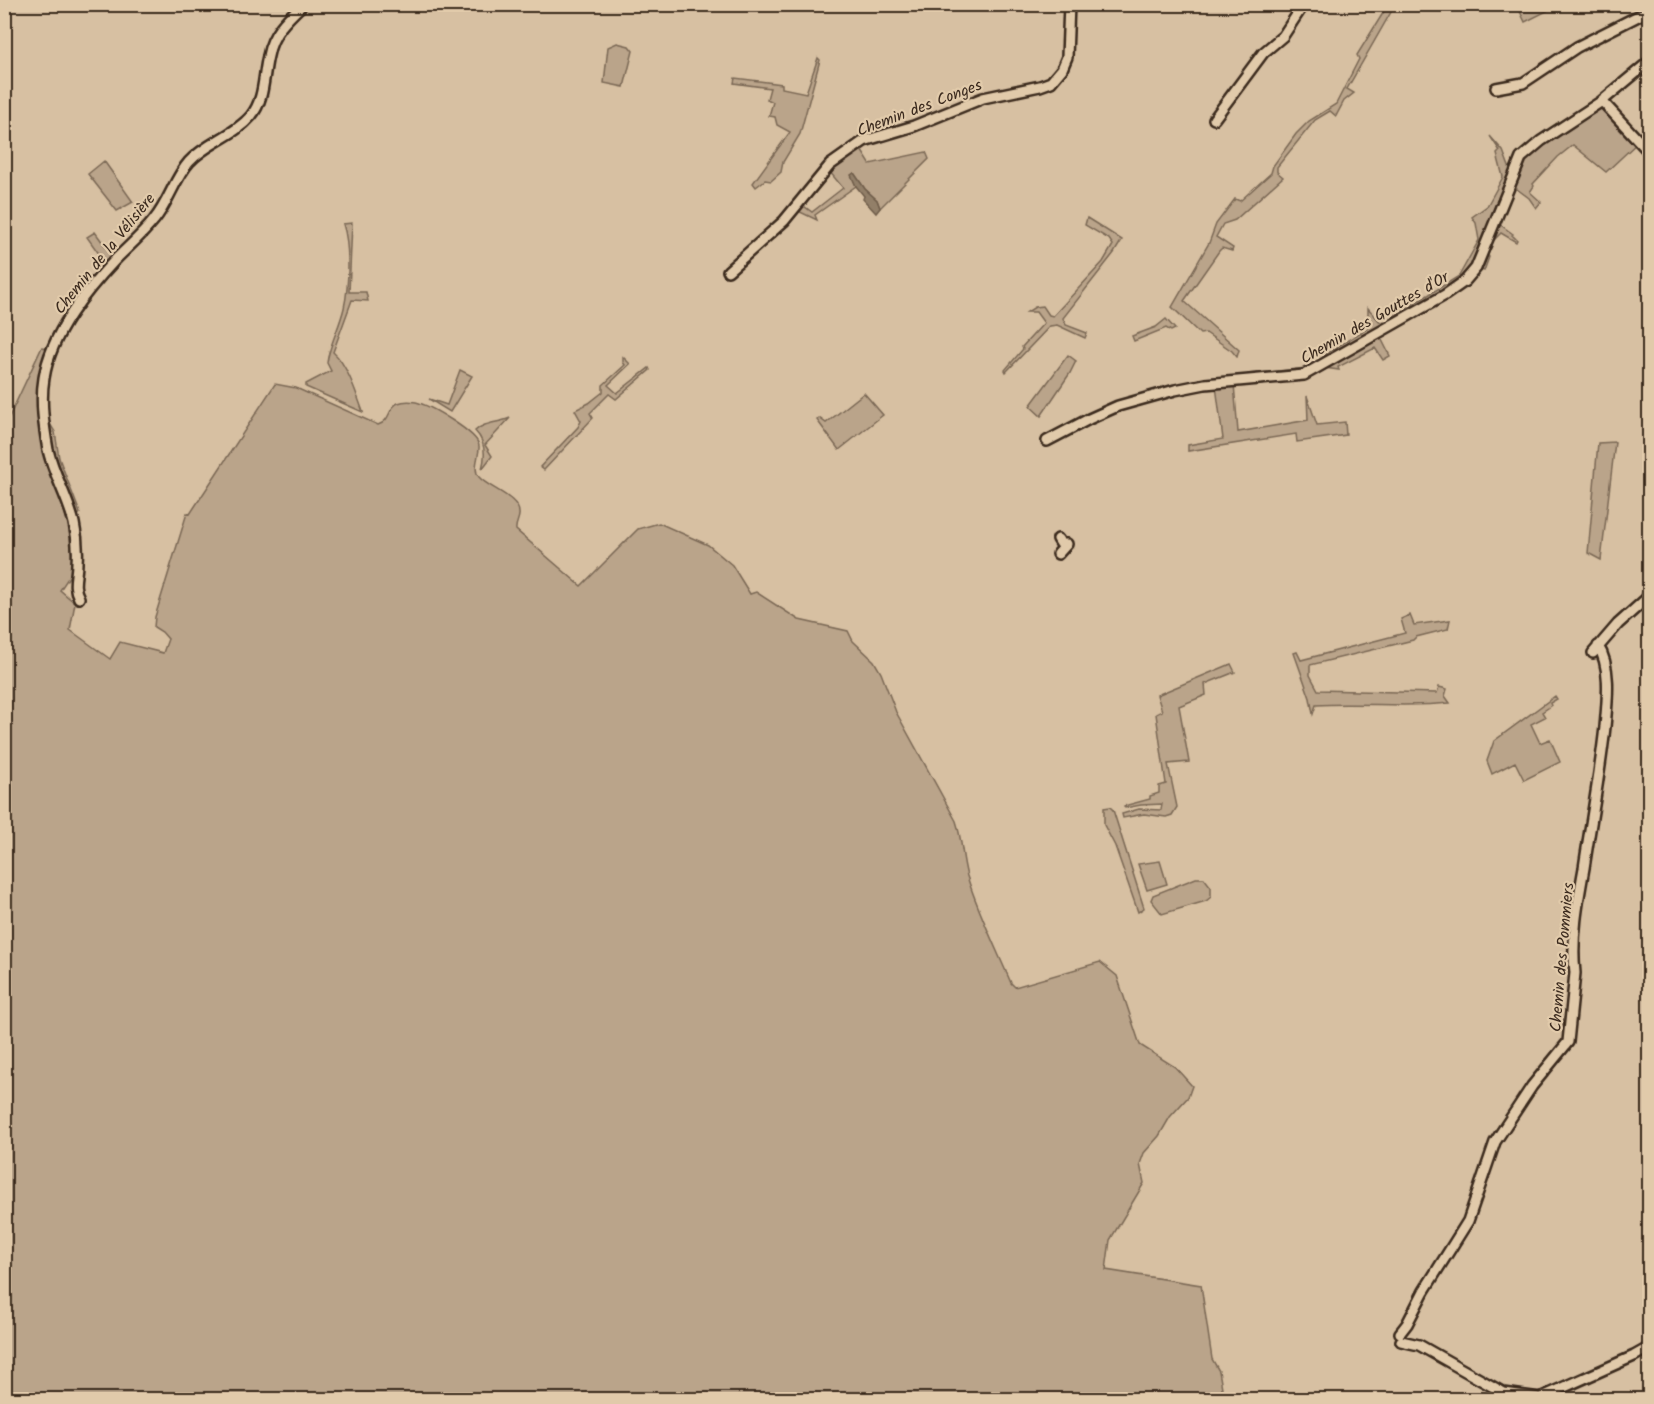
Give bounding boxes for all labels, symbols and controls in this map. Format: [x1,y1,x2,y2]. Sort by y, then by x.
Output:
street label: Chemin des Conges [853,73,986,144]
street label: Chemin de la Vélisière [48,188,162,320]
street label: Chemin des Gouttes d'Or [1296,265,1455,371]
street label: Chemin des Pommiers [1544,881,1581,1033]

